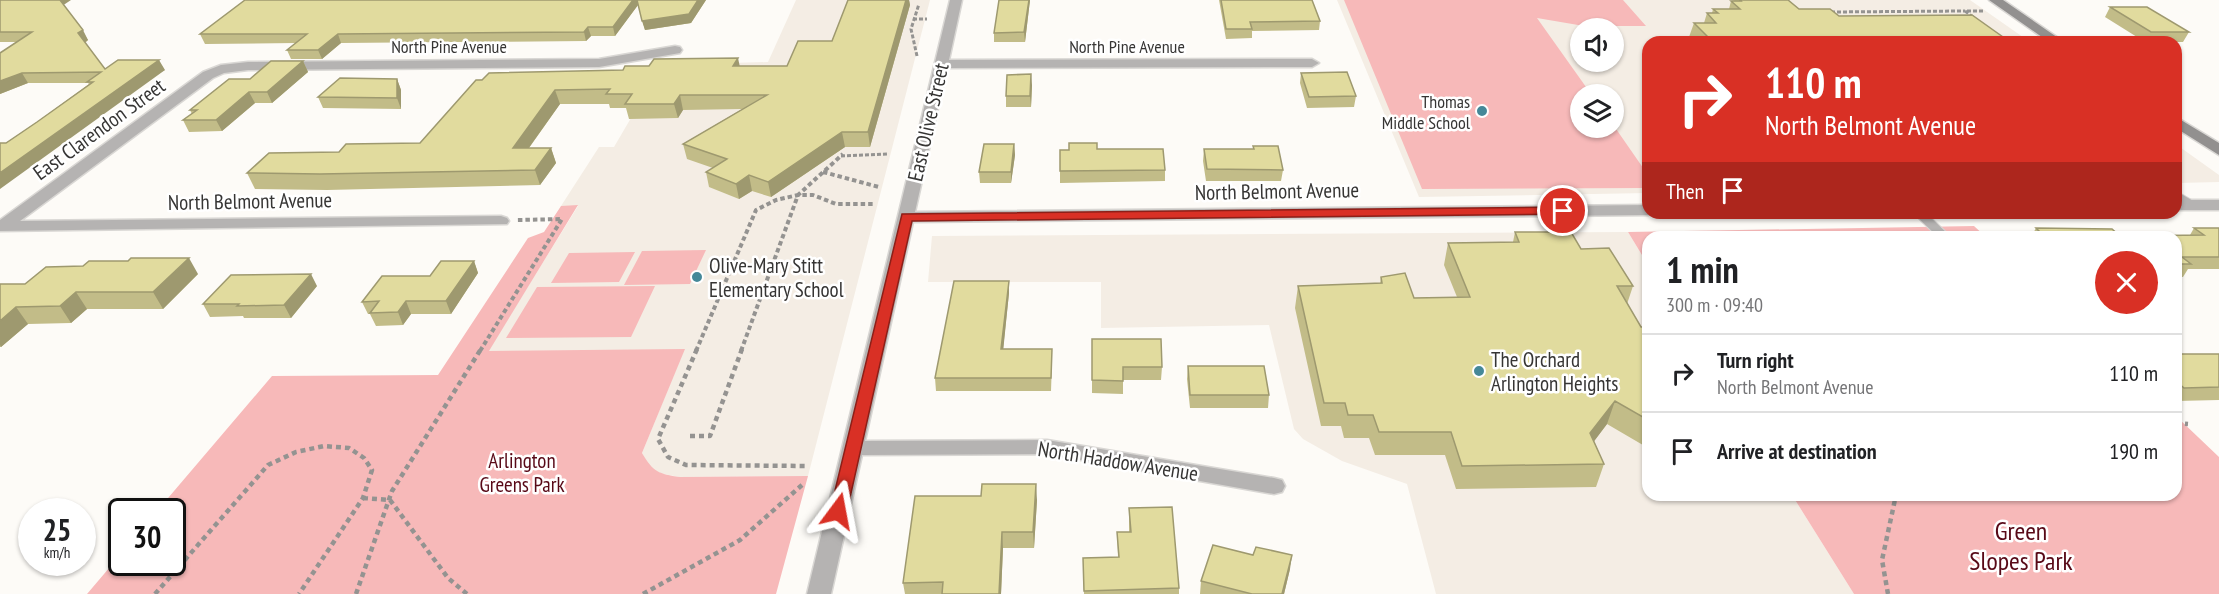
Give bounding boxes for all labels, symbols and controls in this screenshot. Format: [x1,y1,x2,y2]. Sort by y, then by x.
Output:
map controls [1570,18,1624,138]
button: sound [1570,18,1624,72]
street label: North Pine Avenue [391,35,507,58]
street label: North Pine Avenue [1069,35,1185,58]
text: 110 m [1765,55,1862,110]
street label: East Olive Street [901,60,955,184]
icon: right [1666,60,1744,138]
street label: East Clarendon Street [28,72,170,186]
button: layers [1570,84,1624,138]
place label: Thomas Middle School [1382,90,1471,134]
marker: Thomas Middle School [1475,104,1489,118]
text: North Belmont Avenue [1765,108,1976,142]
icon: arrive [1716,174,1749,207]
street label: North Belmont Avenue [1195,176,1359,206]
text: Then [1666,177,1704,205]
pin [1537,185,1588,236]
street label: North Belmont Avenue [168,186,332,216]
icon: arrive [1546,194,1579,227]
text: 1 min [1666,246,1739,293]
button: close [2095,251,2158,314]
place label: Olive-Mary Stitt Elementary School [709,252,844,303]
marker: Olive-Mary Stitt Elementary School [690,270,704,284]
text: 300 m · 09:40 [1666,292,1763,318]
place label: The Orchard Arlington Heights [1491,346,1618,397]
text: Turn right [1717,346,1794,374]
icon: right [1666,357,1699,390]
text: 110 m [2109,359,2158,387]
marker: The Orchard Arlington Heights [1472,364,1486,378]
text: North Belmont Avenue [1717,374,1873,400]
street label: North Haddow Avenue [1036,435,1200,487]
icon: arrive [1666,435,1699,468]
text: Arrive at destination [1717,437,1877,465]
text: 190 m [2109,437,2158,465]
park label: Arlington Greens Park [479,447,565,498]
position arrow [806,479,870,543]
speed limit sign: 30 [108,498,186,576]
text: 25 [43,510,71,549]
park label: Green Slopes Park [1969,514,2073,577]
text: km/h [44,543,70,562]

